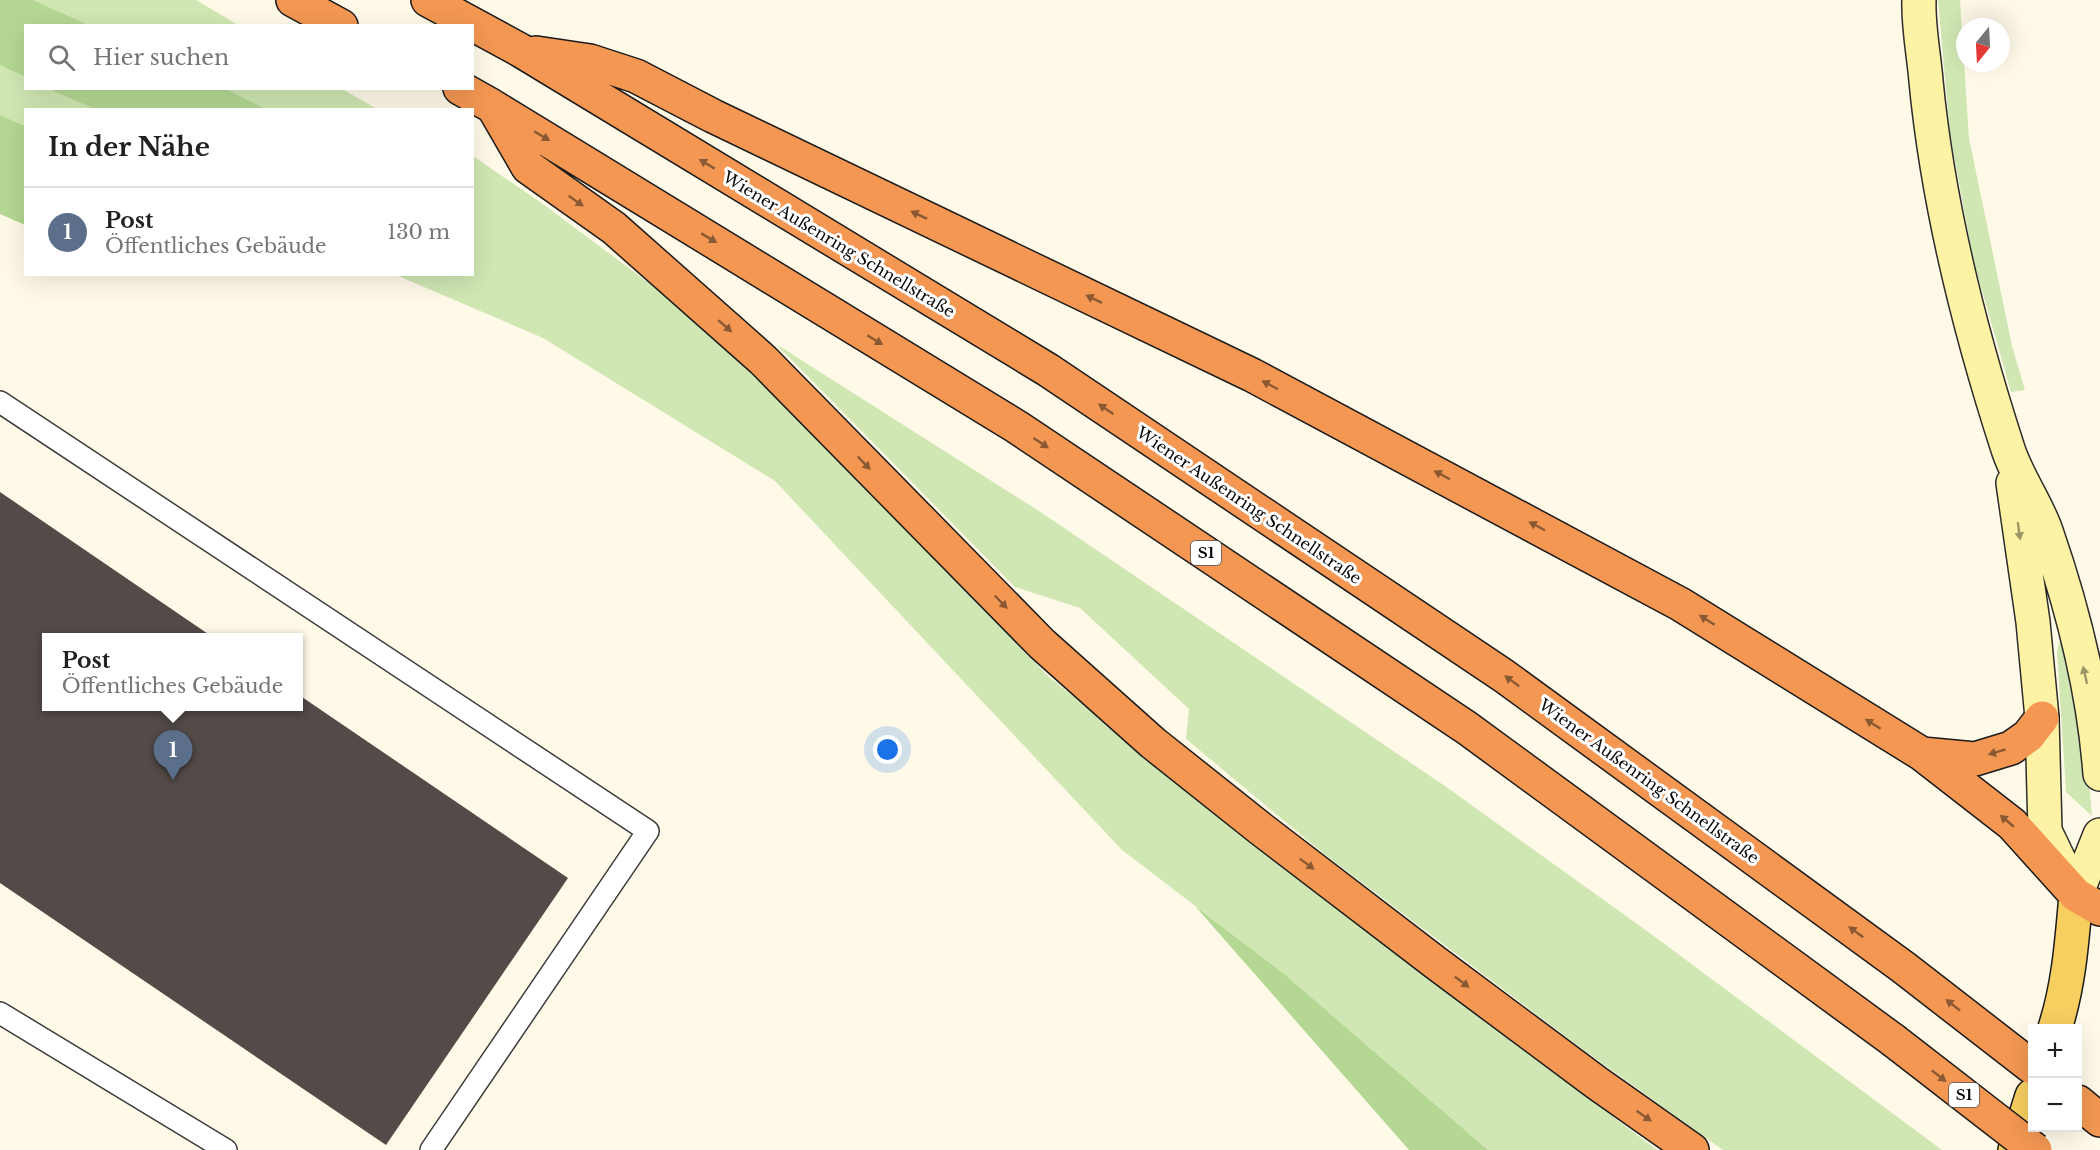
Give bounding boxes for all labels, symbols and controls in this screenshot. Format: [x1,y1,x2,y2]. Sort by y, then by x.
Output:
north arrow [1956,18,2010,72]
search box [24,24,474,90]
icon: search [45,41,78,74]
text: Hier suchen [93,44,229,71]
text: In der Nähe [48,131,210,163]
one-way arrow [534,131,550,142]
one-way arrow [699,158,715,169]
street label: Wiener Außenring Schnellstraße [718,166,959,321]
one-way arrow [567,195,583,207]
text: Post [105,207,153,234]
one-way arrow [910,210,927,219]
text: 1 [63,220,72,244]
text: 130 m [387,220,450,244]
one-way arrow [701,233,717,244]
text: Öffentliches Gebäude [105,234,327,258]
one-way arrow [1086,295,1103,304]
one-way arrow [717,319,732,332]
one-way arrow [867,334,883,345]
one-way arrow [1261,380,1278,389]
one-way arrow [1098,404,1114,415]
street label: Wiener Außenring Schnellstraße [1132,421,1365,588]
one-way arrow [1033,437,1049,448]
one-way arrow [857,455,871,470]
one-way arrow [1433,471,1451,481]
one-way arrow [1528,521,1545,531]
one-way arrow [2014,521,2023,540]
road number: S1 [1191,541,1221,565]
one-way arrow [993,594,1007,608]
one-way arrow [1699,615,1715,626]
popup [42,633,303,711]
text: Post [62,647,110,674]
one-way arrow [2080,665,2089,684]
text: Öffentliches Gebäude [62,674,283,698]
one-way arrow [1505,675,1521,687]
street label: Wiener Außenring Schnellstraße [1534,694,1763,868]
one-way arrow [1864,718,1881,729]
pin: 1 [154,730,192,780]
your location [873,735,902,764]
one-way arrow [1988,748,2006,757]
one-way arrow [1999,815,2015,828]
one-way arrow [1299,858,1315,871]
one-way arrow [1849,926,1865,938]
one-way arrow [1455,976,1470,988]
one-way arrow [1945,999,1961,1012]
map controls [2028,1024,2082,1132]
button: + [2028,1024,2082,1078]
one-way arrow [1931,1069,1947,1082]
button: − [2028,1078,2082,1132]
road number: S1 [1949,1083,1979,1107]
one-way arrow [1636,1110,1652,1122]

